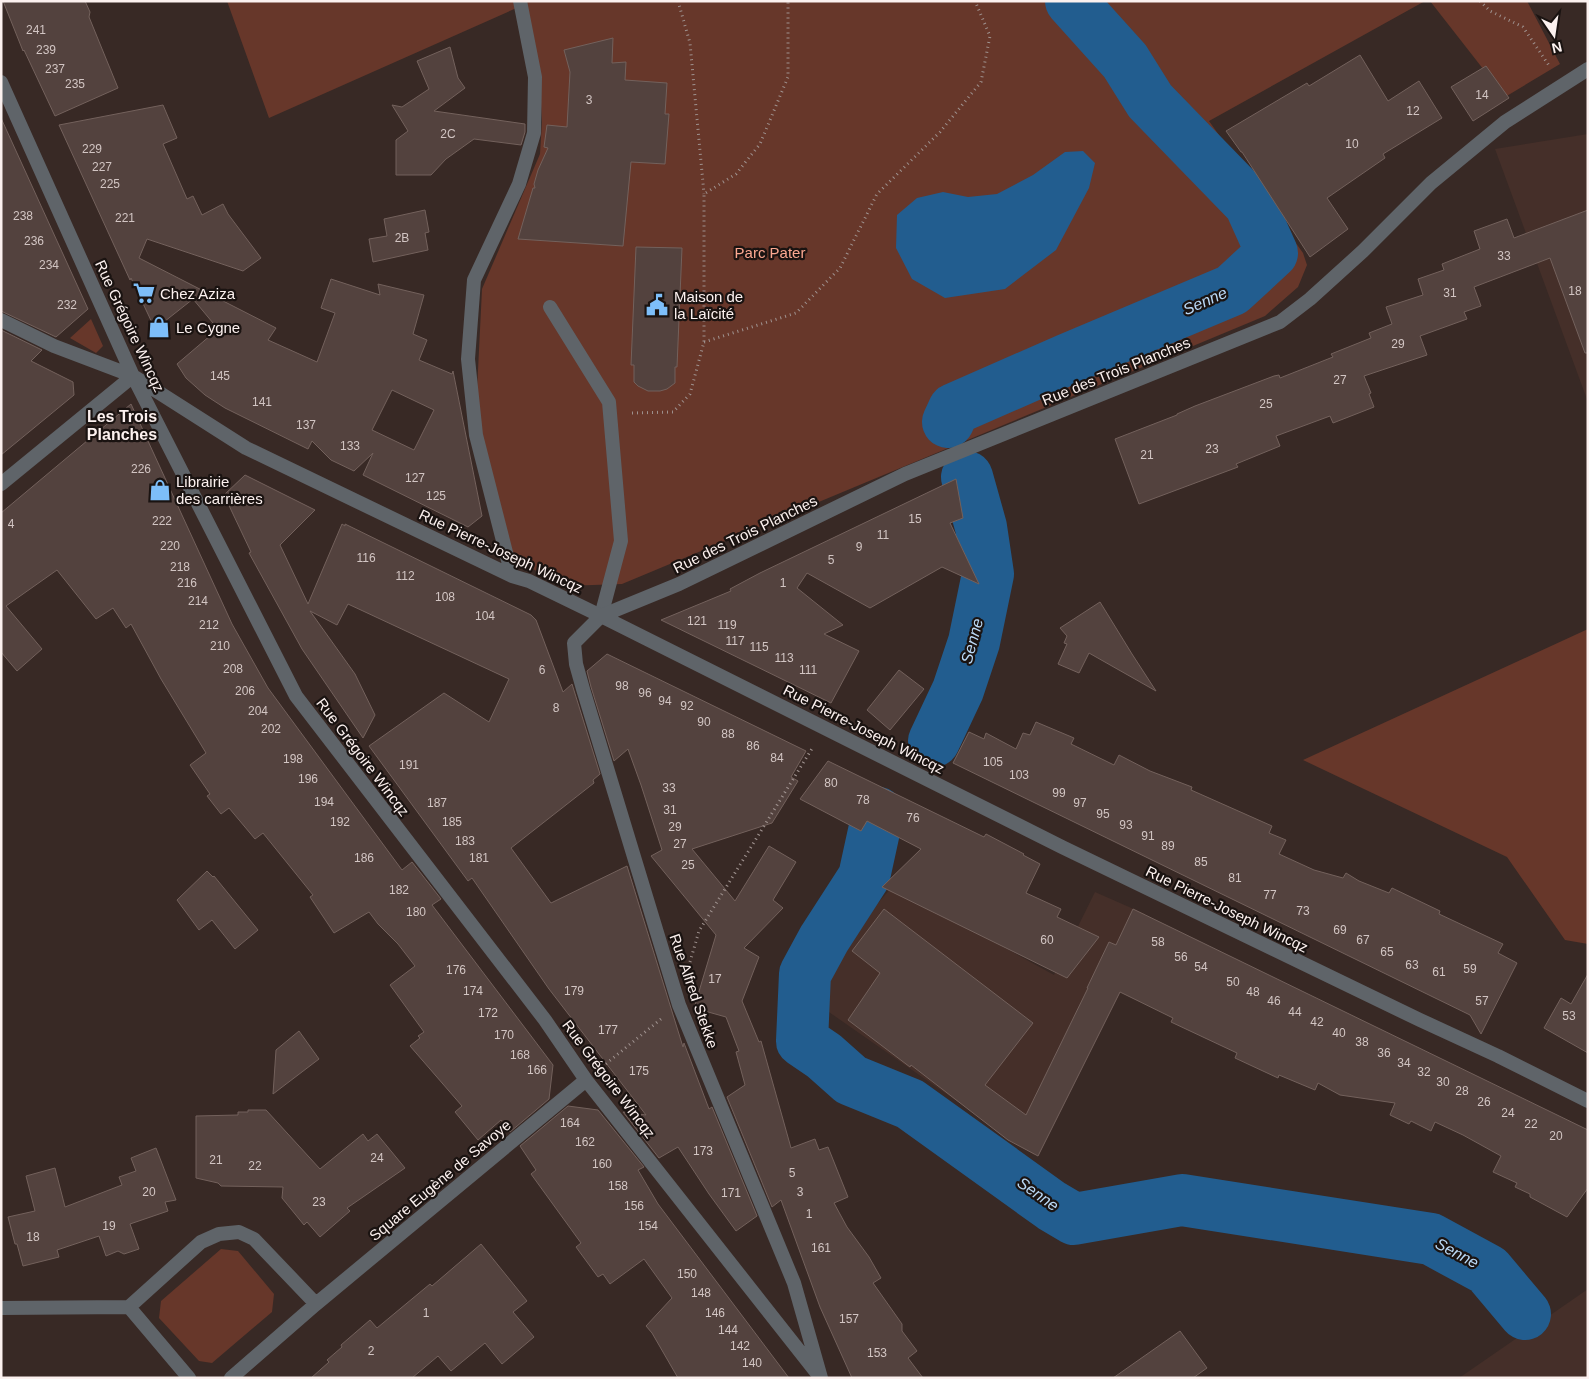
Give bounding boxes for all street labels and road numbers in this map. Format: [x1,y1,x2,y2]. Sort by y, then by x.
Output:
street label: Rue Grégoire Wincqz [92,257,168,395]
street label: Rue des Trois Planches [1039,333,1193,409]
street label: Rue des Trois Planches [670,492,820,576]
street label: Rue Pierre-Joseph Wincqz [417,506,585,596]
street label: Rue Pierre-Joseph Wincqz [781,681,947,777]
street label: Rue Grégoire Wincqz [313,695,413,819]
street label: Rue Pierre-Joseph Wincqz [1143,862,1311,956]
street label: Rue Alfred Stekke [666,931,722,1051]
street label: Rue Grégoire Wincqz [559,1017,659,1141]
street label: Square Eugène de Savoye [366,1116,514,1244]

